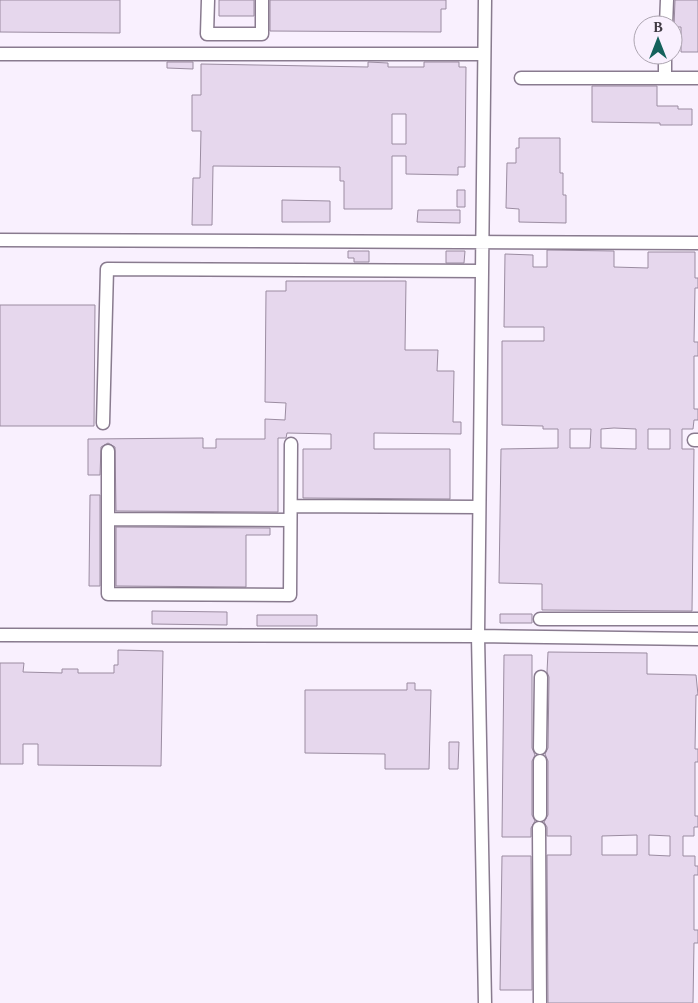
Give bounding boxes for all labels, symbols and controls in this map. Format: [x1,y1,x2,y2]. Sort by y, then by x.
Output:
north arrow [633,15,683,65]
text: B [653,17,663,38]

